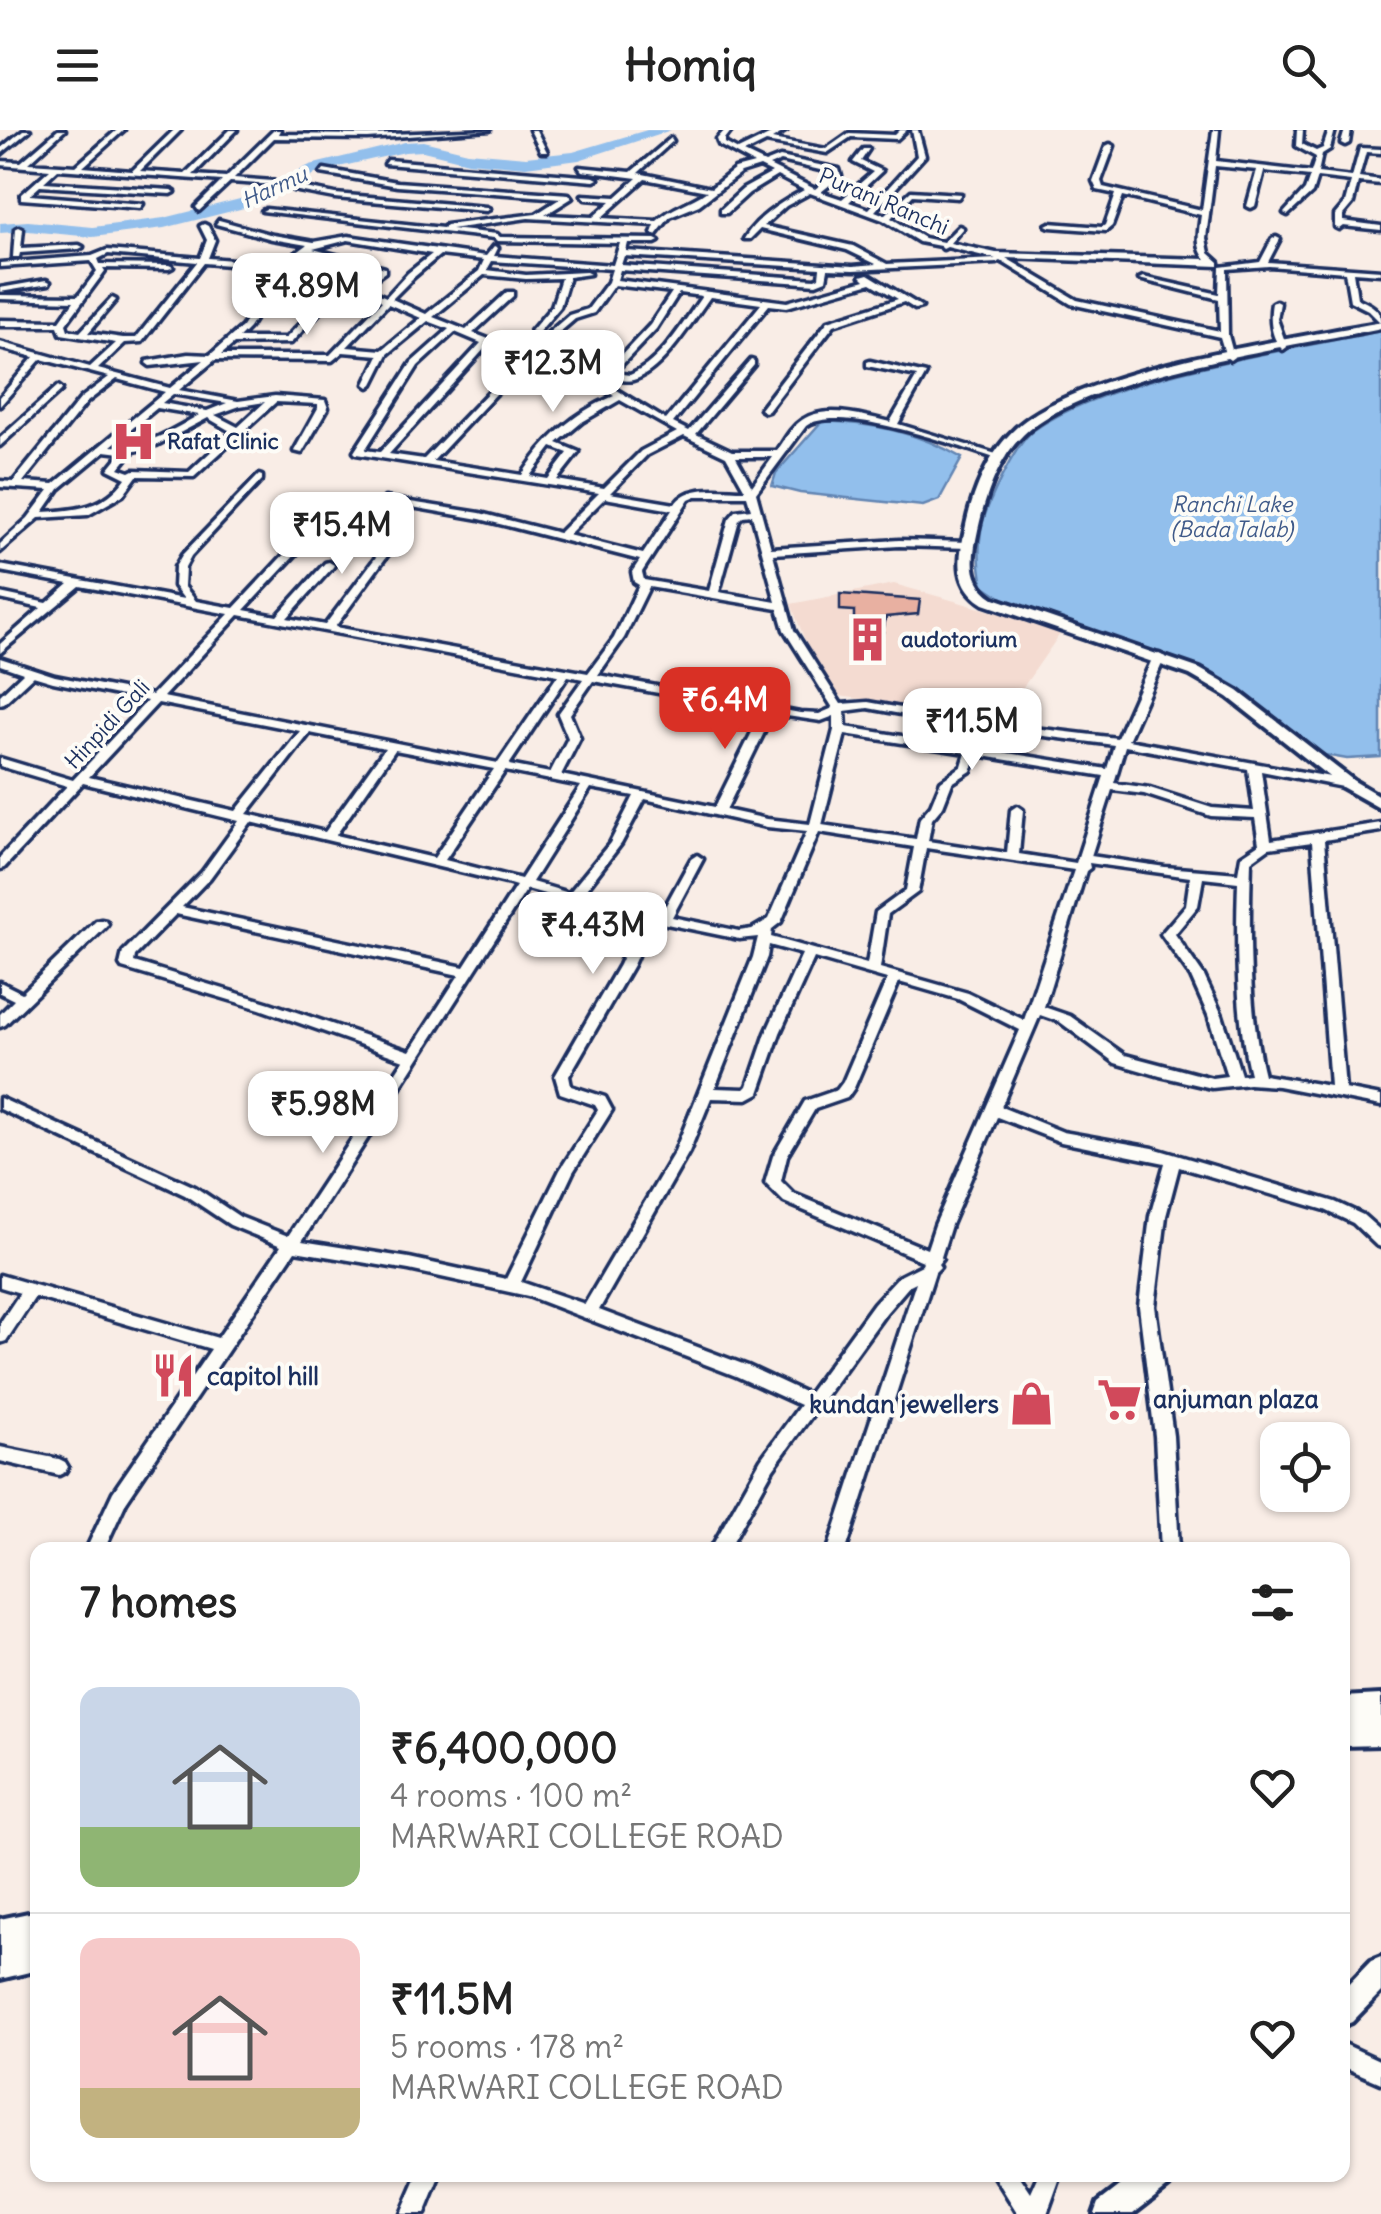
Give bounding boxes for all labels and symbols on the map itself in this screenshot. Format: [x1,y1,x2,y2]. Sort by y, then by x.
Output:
water label: Harmu [237,159,312,214]
street label: Purani Ranchi [815,161,953,241]
pin: ₹4.89M [226,253,388,338]
pin: ₹12.3M [472,330,634,415]
hospital icon: Rafat Clinic [110,417,158,465]
place label: Rafat Clinic [167,427,279,455]
water label: Ranchi Lake (Bada Talab) [1171,490,1295,543]
pin: ₹15.4M [261,492,423,577]
building icon: audotorium [844,615,892,663]
place label: audotorium [901,625,1017,653]
pin: ₹6.4M [655,667,795,752]
street label: Hinpidi Gali [58,673,156,775]
pin: ₹11.5M [891,688,1053,773]
pin: ₹4.43M [512,892,674,977]
pin: ₹5.98M [242,1071,404,1156]
restaurant icon: capitol hill [150,1352,198,1400]
place label: capitol hill [207,1360,319,1392]
supermarket icon: anjuman plaza [1096,1375,1144,1423]
shop icon: kundan jewellers [1008,1380,1056,1428]
place label: anjuman plaza [1153,1383,1319,1415]
place label: kundan jewellers [809,1388,999,1420]

